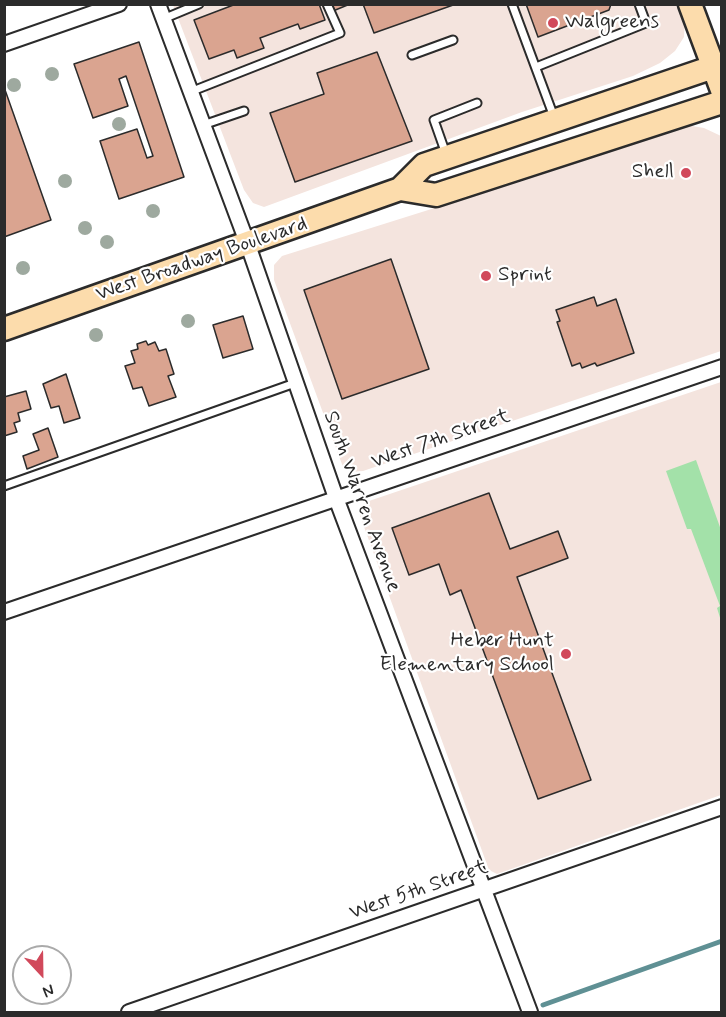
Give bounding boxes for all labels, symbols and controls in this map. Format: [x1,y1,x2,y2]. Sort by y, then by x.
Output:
place label: Walgreens [565,10,659,36]
marker: Walgreens [546,16,560,30]
place label: Shell [632,160,674,186]
marker: Shell [679,166,693,180]
street label: West Broadway Boulevard [93,212,311,308]
place label: Sprint [498,263,552,289]
marker: Sprint [479,269,493,283]
street label: West 7th Street [368,404,514,476]
street label: South Warren Avenue [316,408,406,596]
place label: Heber Hunt Elementary School [379,629,554,679]
marker: Heber Hunt Elementary School [559,647,573,661]
street label: West 5th Street [346,856,492,926]
north arrow [12,945,72,1005]
text: N [39,979,57,1002]

